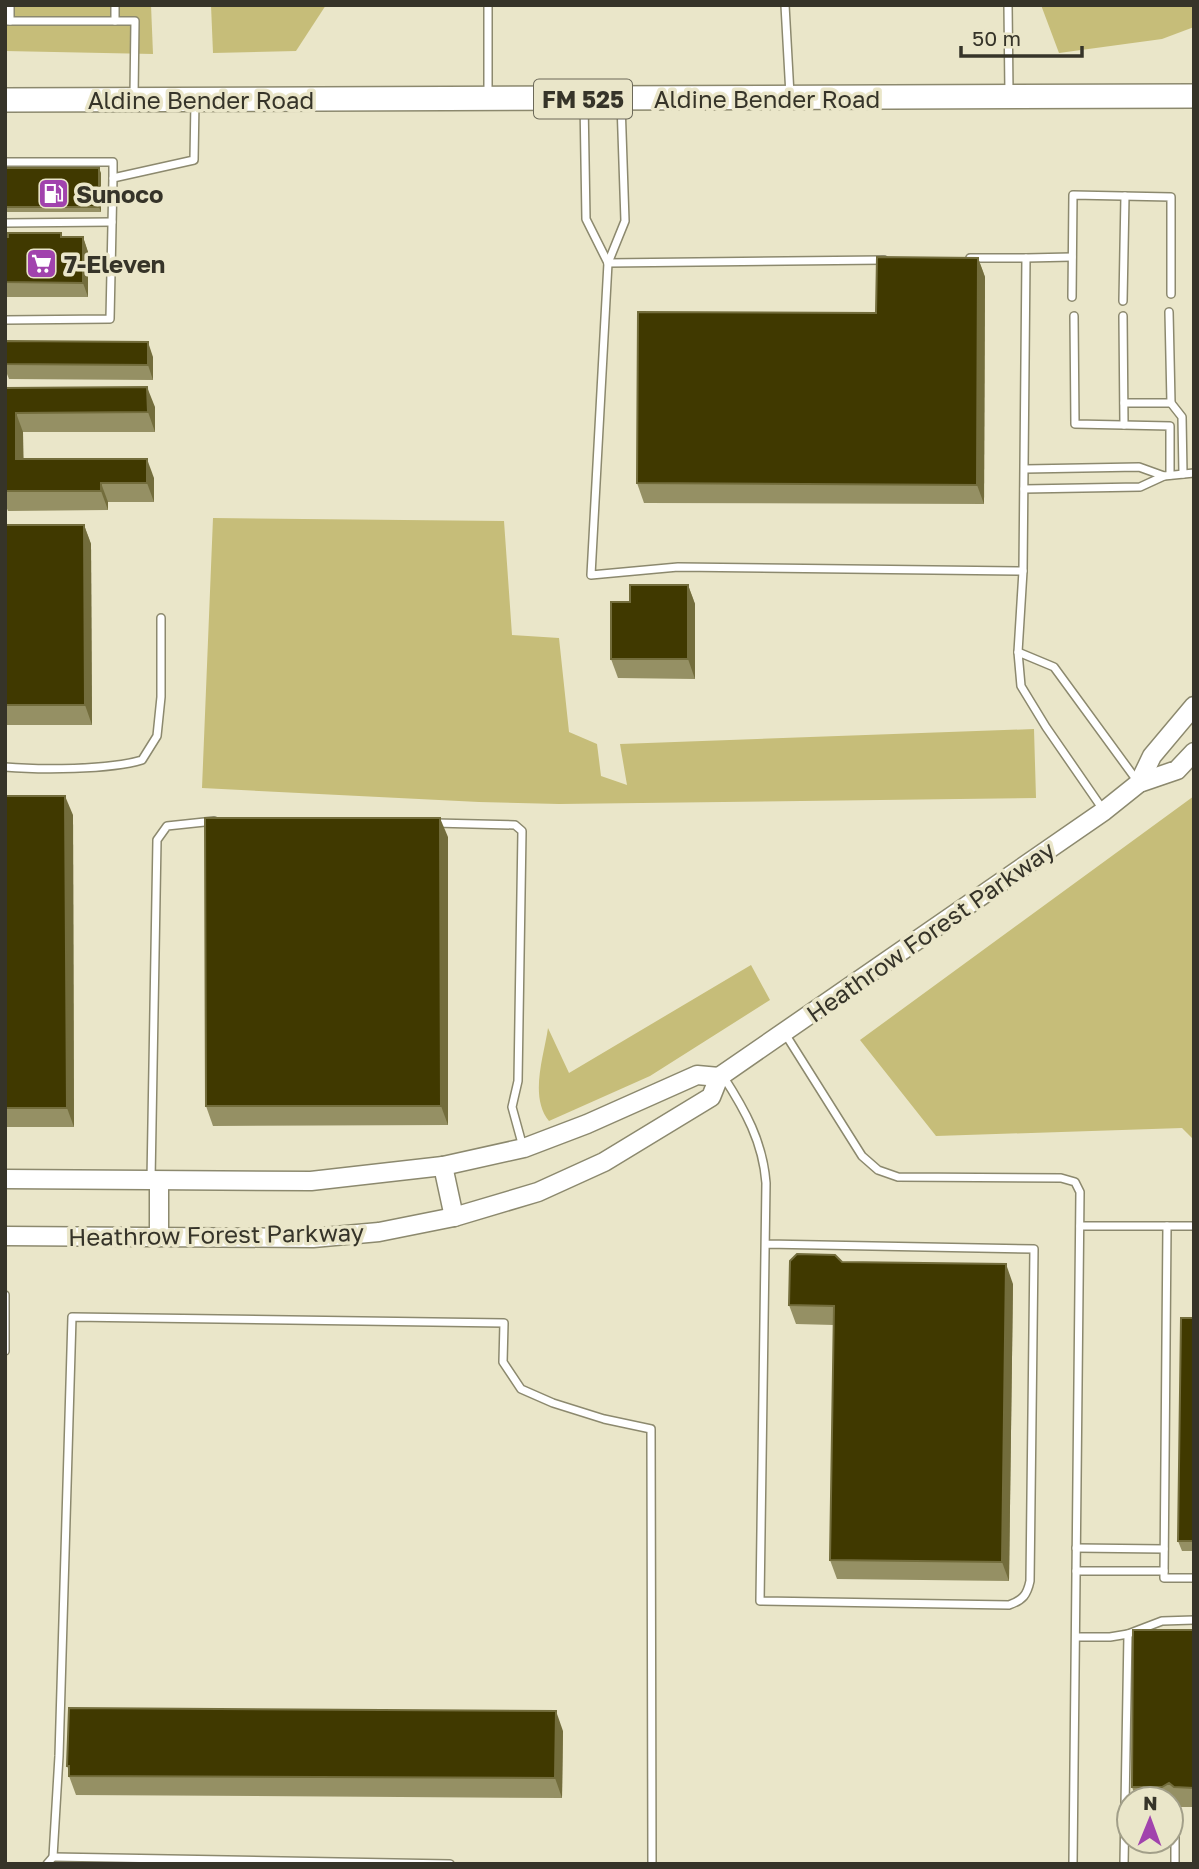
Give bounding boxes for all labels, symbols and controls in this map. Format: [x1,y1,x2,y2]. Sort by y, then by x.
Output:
scale bar [961,14,1082,58]
text: 50 m [972,25,1021,51]
road number: FM 525 [534,80,632,118]
street label: Aldine Bender Road [654,84,880,113]
street label: Aldine Bender Road [88,85,314,114]
fuel station icon: Sunoco [36,176,70,210]
place label: Sunoco [76,179,163,208]
supermarket icon: 7-Eleven [24,246,58,280]
place label: 7-Eleven [64,249,165,278]
street label: Heathrow Forest Parkway [800,834,1060,1028]
street label: Heathrow Forest Parkway [68,1217,364,1251]
north arrow [1115,1785,1185,1855]
text: N [1143,1791,1158,1814]

